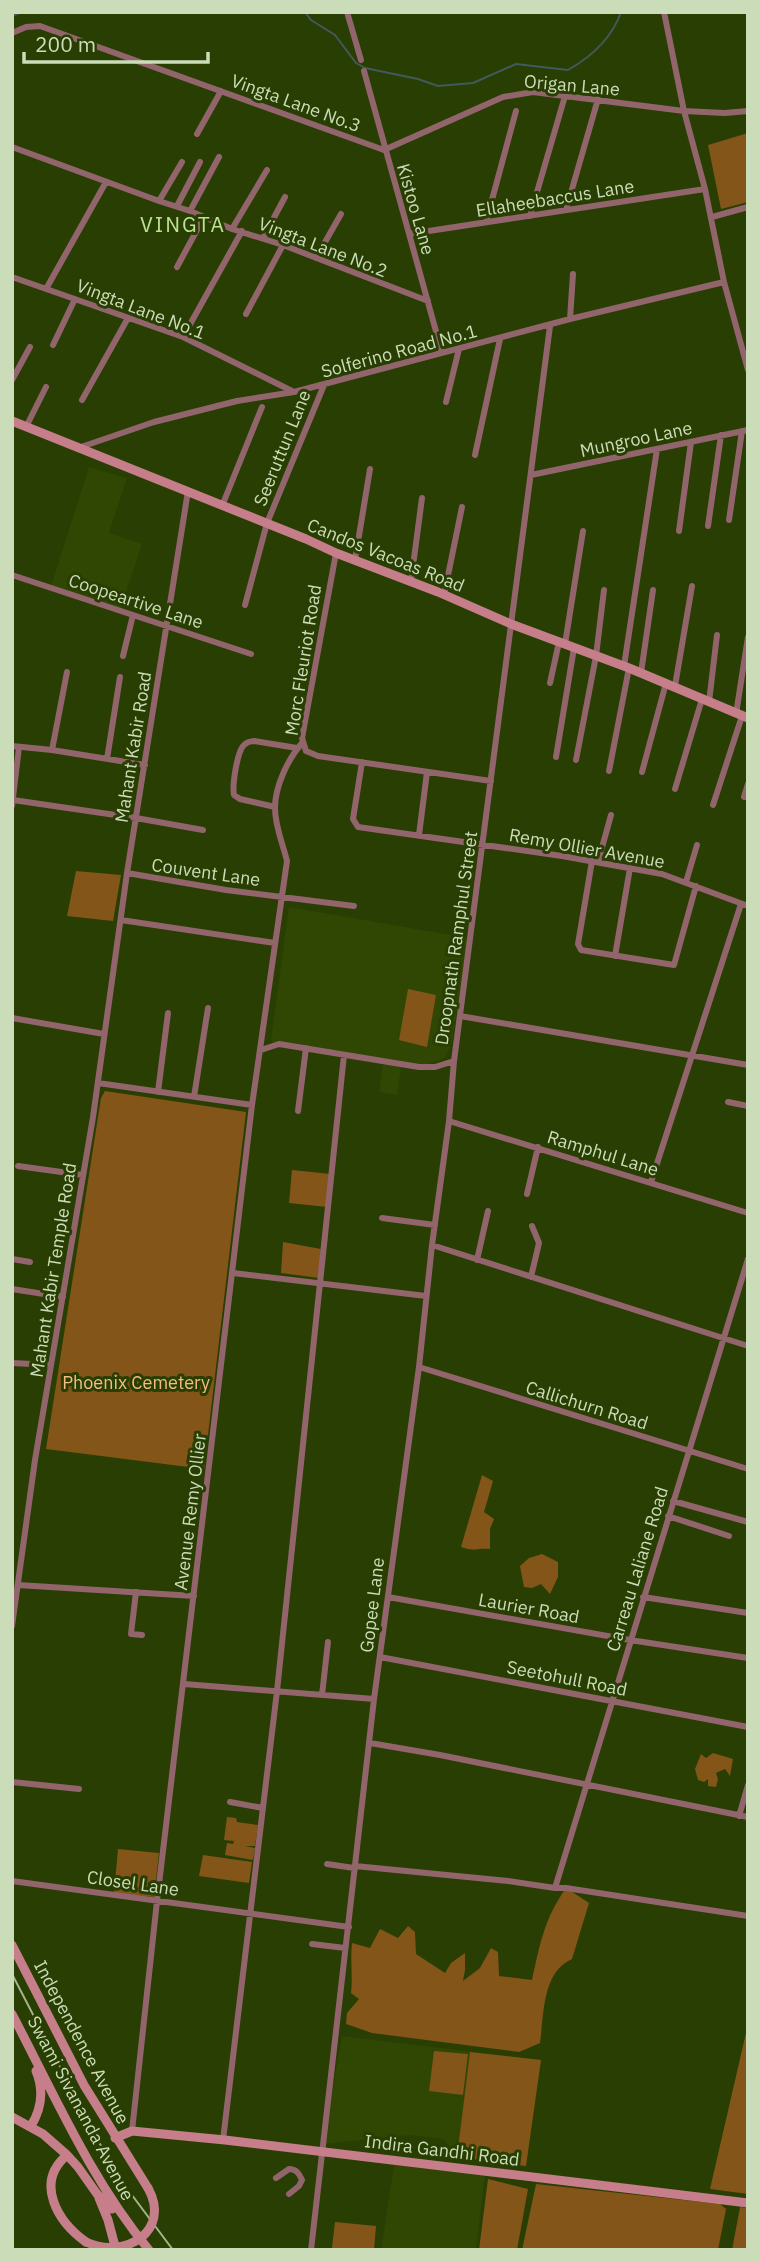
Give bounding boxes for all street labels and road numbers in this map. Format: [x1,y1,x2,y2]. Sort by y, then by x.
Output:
street label: Vingta Lane No.3 [228,69,364,137]
street label: Origan Lane [523,69,621,101]
street label: Kistoo Lane [392,161,440,257]
street label: Ellaheebaccus Lane [474,174,636,222]
street label: Vingta Lane No.2 [255,212,391,282]
street label: Vingta Lane No.1 [73,274,209,344]
street label: Solferino Road No.1 [319,319,479,383]
street label: Seeruttun Lane [248,387,316,509]
street label: Mungroo Lane [578,416,694,462]
street label: Candos Vacoas Road [304,513,468,597]
street label: Coopeartive Lane [66,568,206,634]
street label: Morc Fleuriot Road [280,583,326,737]
street label: Mahant Kabir Road [110,670,156,824]
street label: Remy Ollier Avenue [507,823,667,873]
street label: Droopnath Ramphul Street [430,829,482,1047]
street label: Couvent Lane [150,853,262,891]
street label: Ramphul Lane [544,1125,662,1181]
street label: Mahant Kabir Temple Road [25,1161,81,1379]
street label: Callichurn Road [523,1375,651,1435]
street label: Avenue Remy Ollier [169,1432,211,1592]
street label: Carreau Laliane Road [601,1484,673,1654]
street label: Gopee Lane [355,1556,389,1654]
street label: Laurier Road [477,1588,581,1628]
street label: Seetohull Road [505,1655,629,1701]
street label: Closel Lane [86,1865,181,1901]
street label: Independence Avenue [29,1956,135,2128]
street label: Swami Sivananda Avenue [23,2012,140,2204]
street label: Indira Gandhi Road [363,2129,521,2171]

